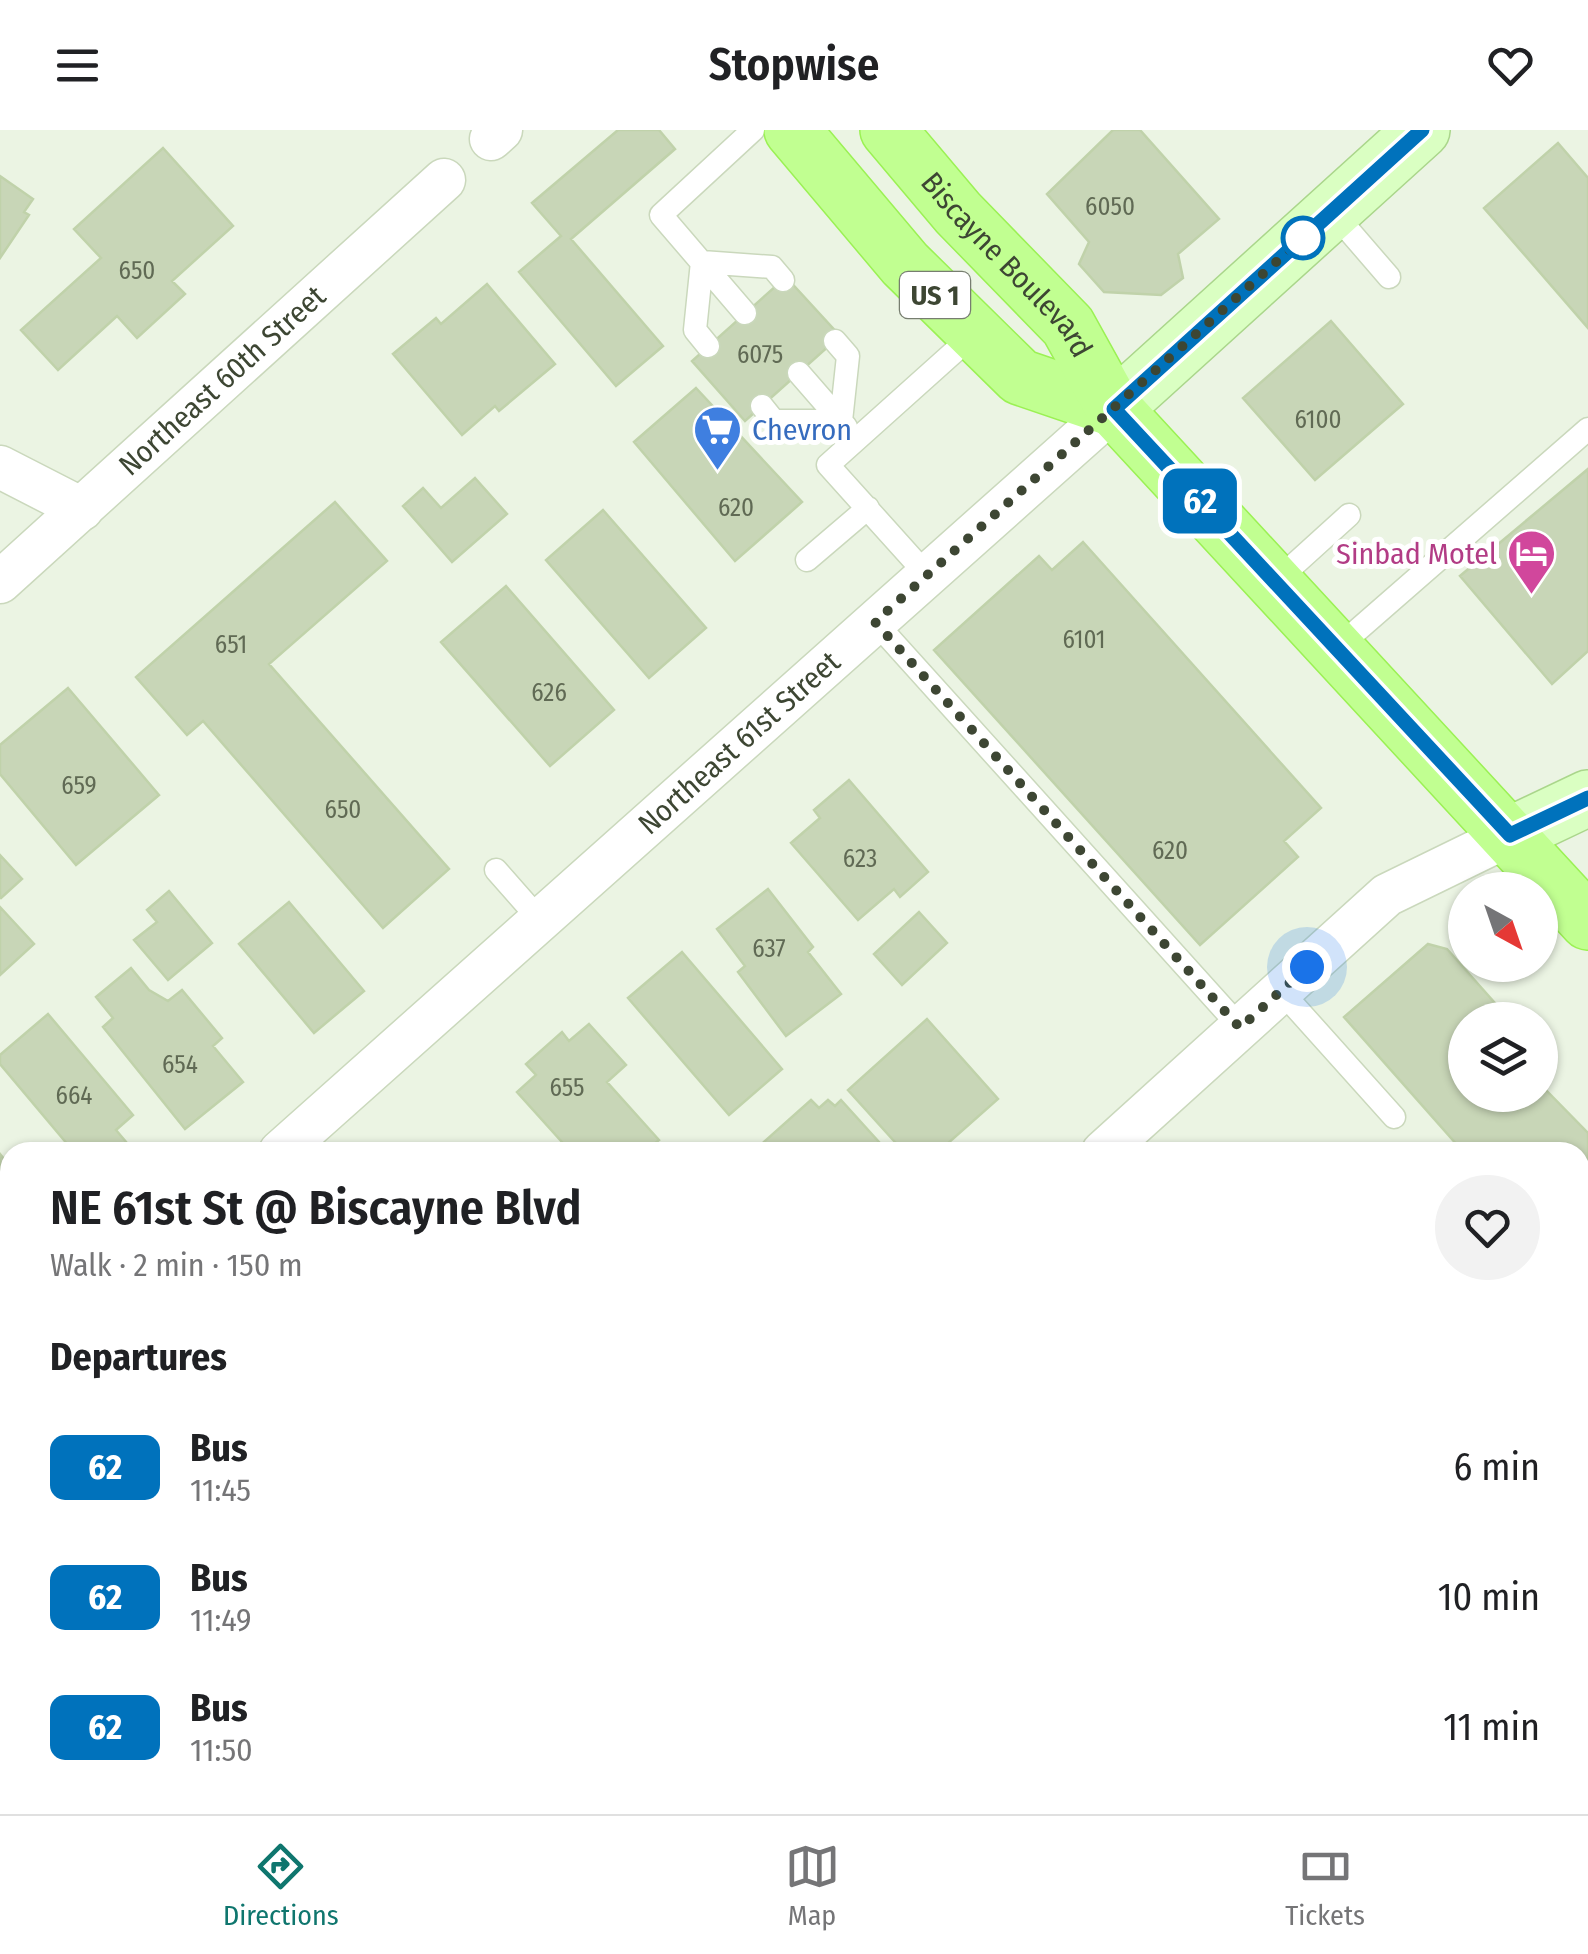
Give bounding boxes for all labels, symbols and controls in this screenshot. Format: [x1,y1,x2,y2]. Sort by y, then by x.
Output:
icon: menu [50,38,105,93]
text: Stopwise [709,38,879,92]
icon: heart [1483,38,1538,93]
street label: Biscayne Boulevard [913,165,1100,364]
house number: 6050 [1085,192,1135,222]
unlabelled marker [1282,217,1324,259]
house number: 650 [119,256,155,286]
road number: US 1 [900,272,970,318]
street label: Northeast 60th Street [112,278,333,483]
house number: 6075 [737,340,783,370]
supermarket icon: Chevron [691,404,743,472]
house number: 6100 [1294,405,1342,435]
place label: Chevron [752,412,852,448]
line badge: 62 [1155,468,1245,534]
text: 62 [1183,480,1217,522]
house number: 620 [718,493,754,523]
hotel icon: Sinbad Motel [1506,528,1558,596]
place label: Sinbad Motel [1336,536,1497,572]
house number: 6101 [1062,625,1106,655]
house number: 651 [215,630,247,660]
street label: Northeast 61st Street [631,644,847,842]
house number: 626 [531,678,567,708]
house number: 659 [61,771,97,801]
house number: 650 [325,795,361,825]
house number: 620 [1152,836,1188,866]
house number: 623 [843,844,877,874]
north arrow [1448,872,1558,982]
map controls [1448,872,1558,1112]
house number: 637 [752,934,786,964]
your location [1282,942,1332,992]
button: layers [1448,1002,1558,1112]
house number: 654 [162,1050,198,1080]
house number: 655 [549,1073,585,1103]
house number: 664 [56,1081,92,1111]
button: heart [1435,1175,1540,1280]
text: NE 61st St @ Biscayne Blvd [50,1179,581,1237]
text: Walk · 2 min · 150 m [50,1246,303,1284]
text: Departures [50,1334,227,1380]
text: Bus [190,1425,248,1471]
text: 6 min [1453,1444,1540,1490]
text: 62 [88,1446,122,1488]
text: 11:45 [190,1471,251,1509]
text: Bus [190,1555,248,1601]
text: 10 min [1438,1574,1540,1620]
text: 62 [88,1576,122,1618]
text: 11:49 [190,1601,252,1639]
text: Bus [190,1685,248,1731]
text: 11 min [1443,1704,1540,1750]
text: 62 [88,1706,122,1748]
text: 11:50 [190,1731,253,1769]
tab: Directions [223,1839,339,1932]
tab: Map [785,1839,840,1932]
tab: Tickets [1285,1839,1365,1932]

